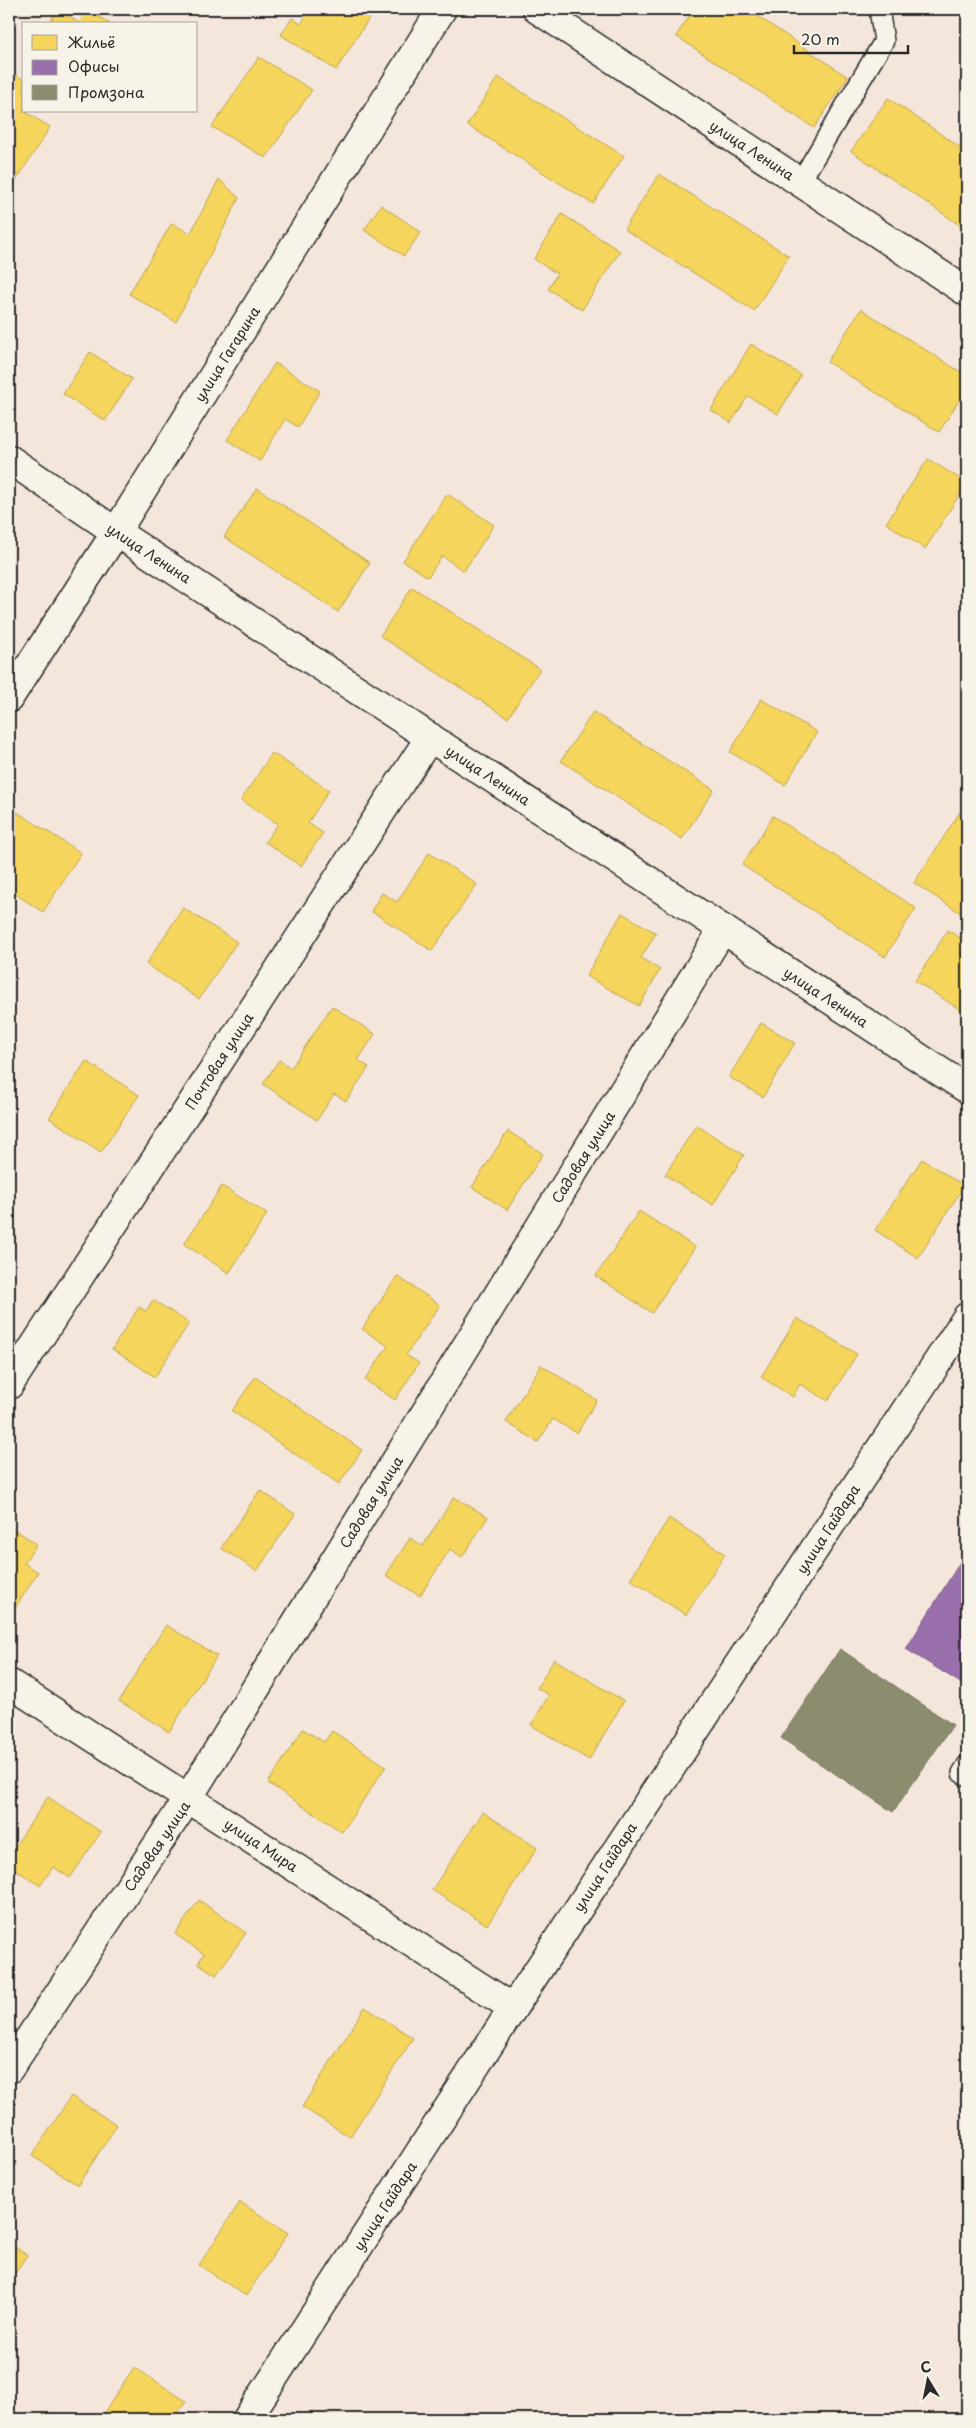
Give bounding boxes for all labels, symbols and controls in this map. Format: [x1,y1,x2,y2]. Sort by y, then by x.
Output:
legend [22,22,198,112]
scale bar [794,22,907,54]
text: 20 m [801,27,840,50]
text: Жильё [67,30,115,53]
text: Офисы [68,54,120,77]
text: Промзона [68,80,145,103]
street label: улица Ленина [706,115,799,185]
street label: улица Гагарина [189,302,265,406]
street label: улица Ленина [103,518,196,588]
street label: улица Ленина [442,740,535,810]
street label: улица Ленина [780,962,873,1032]
street label: Почтовая улица [180,1008,258,1114]
street label: Садовая улица [546,1107,620,1207]
street label: Садовая улица [334,1452,408,1552]
street label: улица Гайдара [791,1480,865,1578]
street label: Садовая улица [119,1796,195,1896]
street label: улица Мира [220,1813,302,1877]
street label: улица Гайдара [568,1818,642,1916]
street label: улица Гайдара [348,2157,422,2255]
text: С [919,2355,933,2378]
north arrow [904,2356,954,2406]

